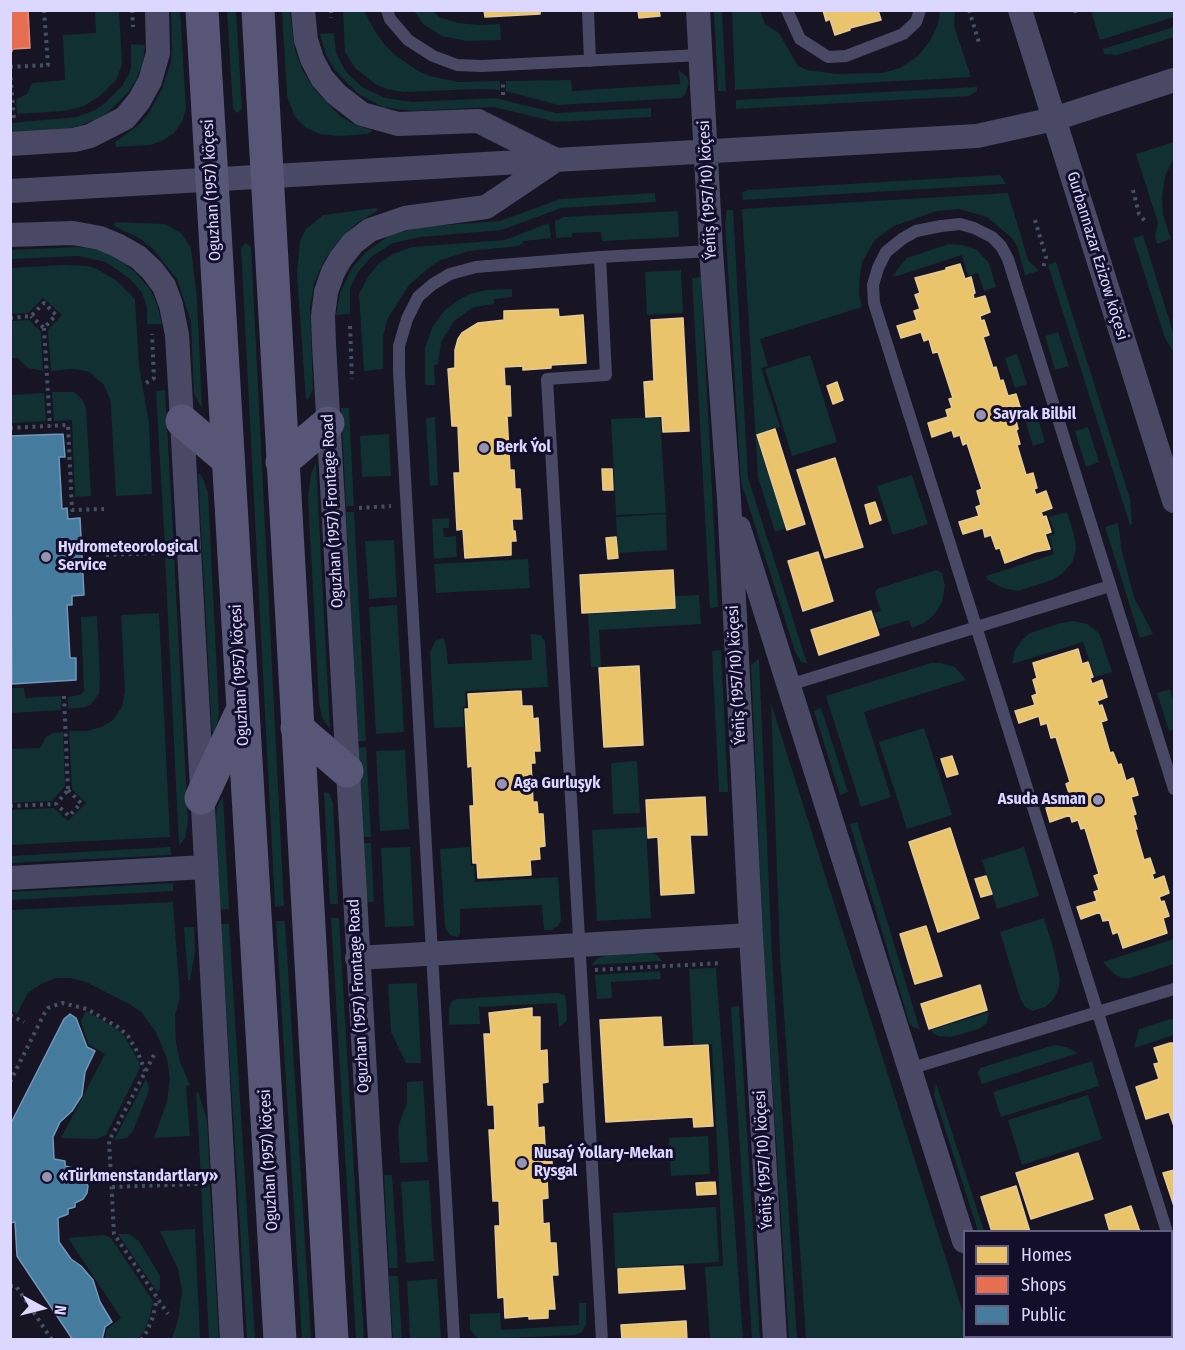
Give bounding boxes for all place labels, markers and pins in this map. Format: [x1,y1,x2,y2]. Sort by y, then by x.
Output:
place label: Sayrak Bilbil [993,405,1076,425]
marker: Sayrak Bilbil [974,408,988,422]
place label: Berk Ýol [496,438,551,458]
marker: Berk Ýol [477,441,491,455]
place label: Hydrometeorological Service [58,538,198,576]
marker: Hydrometeorological Service [39,550,53,564]
place label: Aga Gurluşyk [514,774,600,794]
marker: Aga Gurluşyk [495,777,509,791]
place label: Asuda Asman [998,790,1086,810]
marker: Asuda Asman [1091,793,1105,807]
place label: Nusaý Ýollary-Mekan Rysgal [534,1144,673,1182]
marker: Nusaý Ýollary-Mekan Rysgal [515,1156,529,1170]
place label: «Türkmenstandartlary» [59,1167,218,1187]
marker: «Türkmenstandartlary» [40,1170,54,1184]

